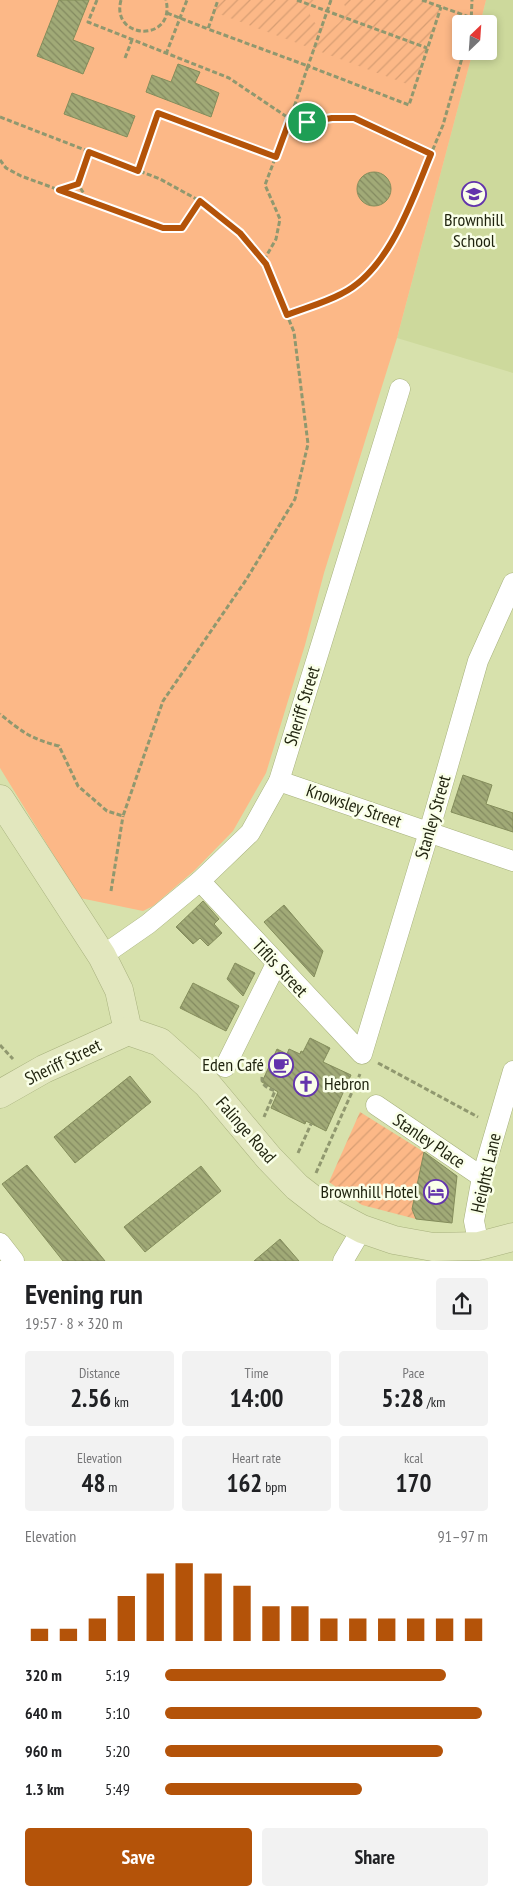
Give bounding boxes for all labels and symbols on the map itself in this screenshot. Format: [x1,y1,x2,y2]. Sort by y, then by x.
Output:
north arrow [452,15,498,60]
pin [286,101,328,143]
school or university icon: Brownhill School [461,181,487,207]
place label: Brownhill School [444,208,505,252]
street label: Sheriff Street [279,663,325,749]
street label: Stanley Street [410,772,455,862]
street label: Knowsley Street [303,778,405,833]
street label: Tiflis Street [248,934,313,1002]
street label: Sheriff Street [21,1033,105,1090]
cafe icon: Eden Café [268,1052,294,1078]
place label: Eden Café [202,1053,264,1076]
church icon: Hebron [293,1071,319,1097]
place label: Hebron [324,1072,370,1095]
street label: Falinge Road [211,1092,281,1168]
street label: Stanley Place [389,1108,470,1173]
street label: Heights Lane [465,1131,506,1215]
hotel icon: Brownhill Hotel [423,1179,449,1205]
place label: Brownhill Hotel [321,1180,419,1203]

